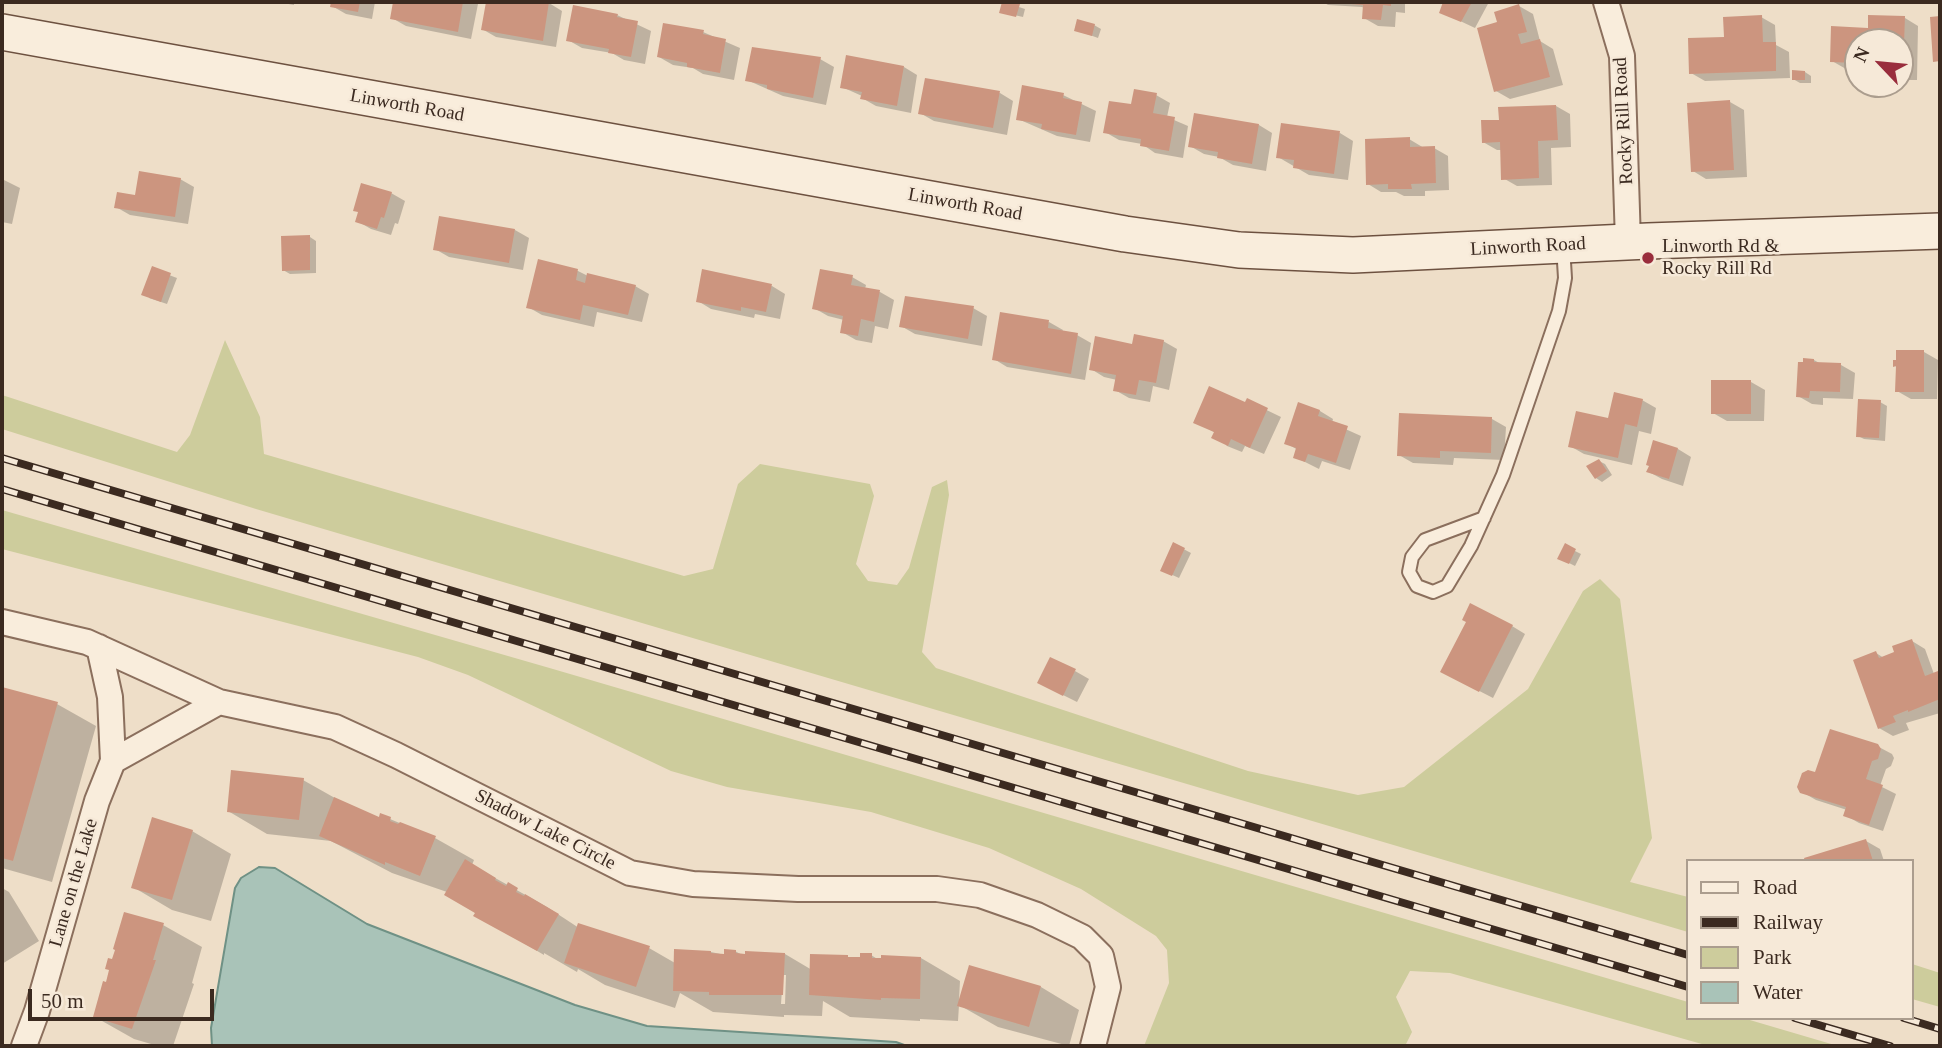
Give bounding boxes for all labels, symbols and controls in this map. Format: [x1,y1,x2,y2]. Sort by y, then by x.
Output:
north arrow [1844,28,1914,98]
text: N [1849,44,1874,65]
street label: Rocky Rill Road [1609,57,1639,185]
street label: Linworth Road [348,85,466,127]
street label: Linworth Road [906,184,1024,226]
street label: Linworth Road [1470,233,1586,261]
place label: Linworth Rd & Rocky Rill Rd [1662,236,1779,280]
marker: Linworth Rd & Rocky Rill Rd [1640,250,1656,266]
street label: Shadow Lake Circle [471,785,619,875]
street label: Lane on the Lake [45,816,103,950]
legend [1686,859,1914,1020]
text: Road [1753,875,1797,899]
text: Railway [1753,910,1823,934]
text: Park [1753,945,1792,969]
scale bar [32,974,217,1018]
text: Water [1753,980,1803,1004]
text: 50 m [41,989,84,1013]

